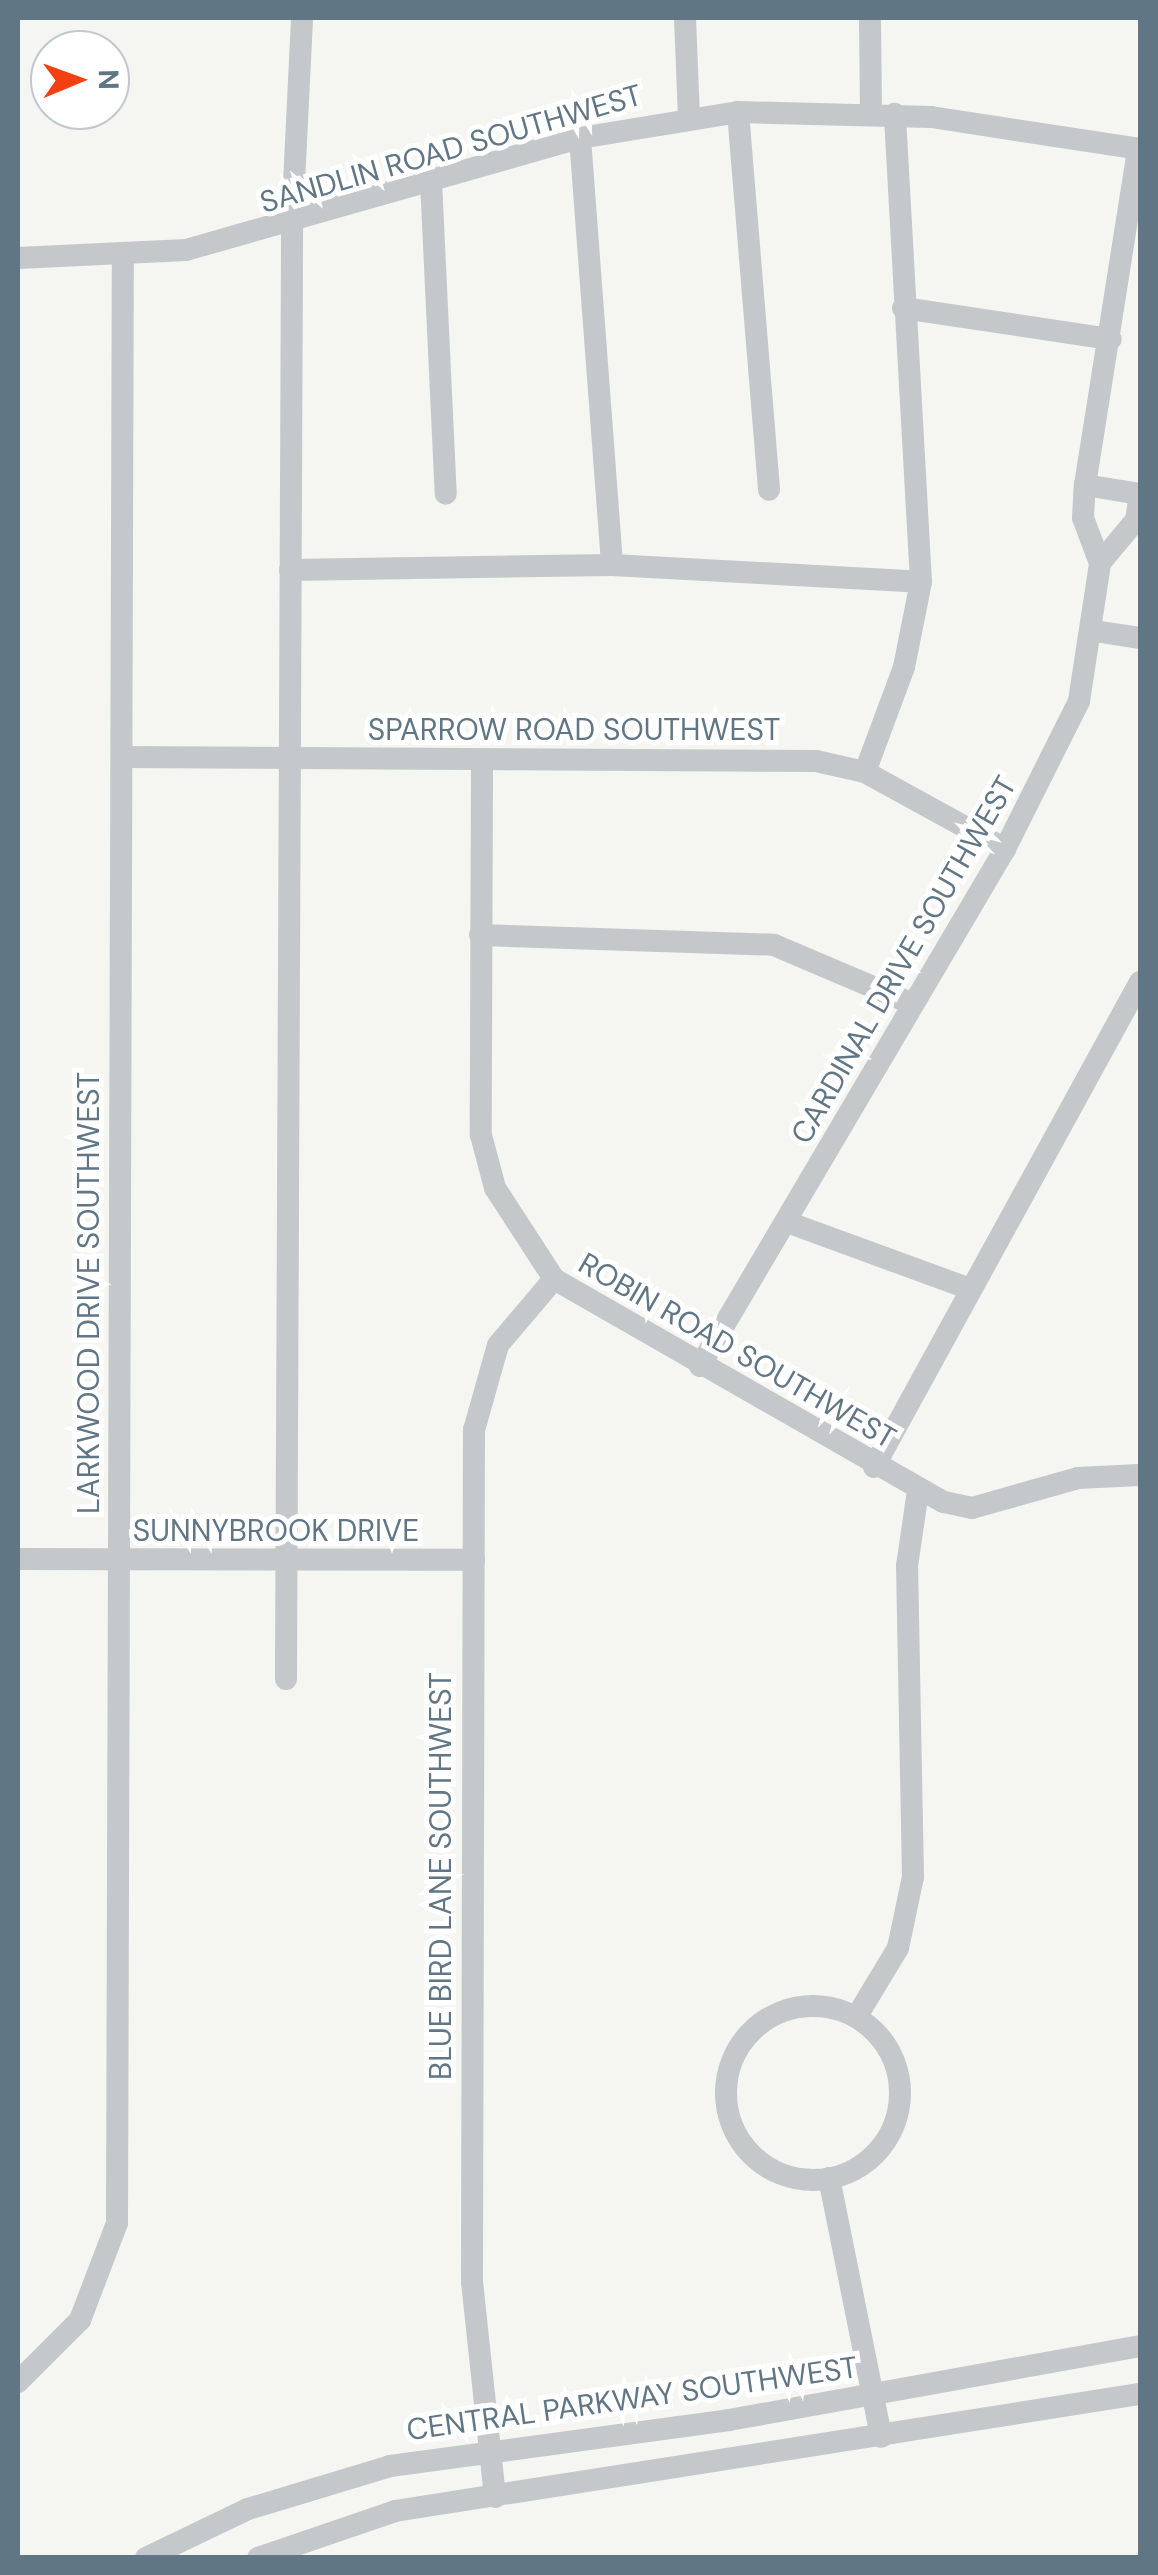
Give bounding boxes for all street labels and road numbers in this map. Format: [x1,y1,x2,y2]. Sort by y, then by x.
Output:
street label: SANDLIN ROAD SOUTHWEST [256,77,646,221]
street label: SPARROW ROAD SOUTHWEST [368,712,780,748]
street label: CARDINAL DRIVE SOUTHWEST [784,770,1024,1150]
street label: LARKWOOD DRIVE SOUTHWEST [71,1072,107,1514]
street label: ROBIN ROAD SOUTHWEST [572,1245,902,1457]
street label: SUNNYBROOK DRIVE [133,1513,419,1549]
street label: BLUE BIRD LANE SOUTHWEST [423,1672,459,2080]
street label: CENTRAL PARKWAY SOUTHWEST [404,2350,860,2448]

